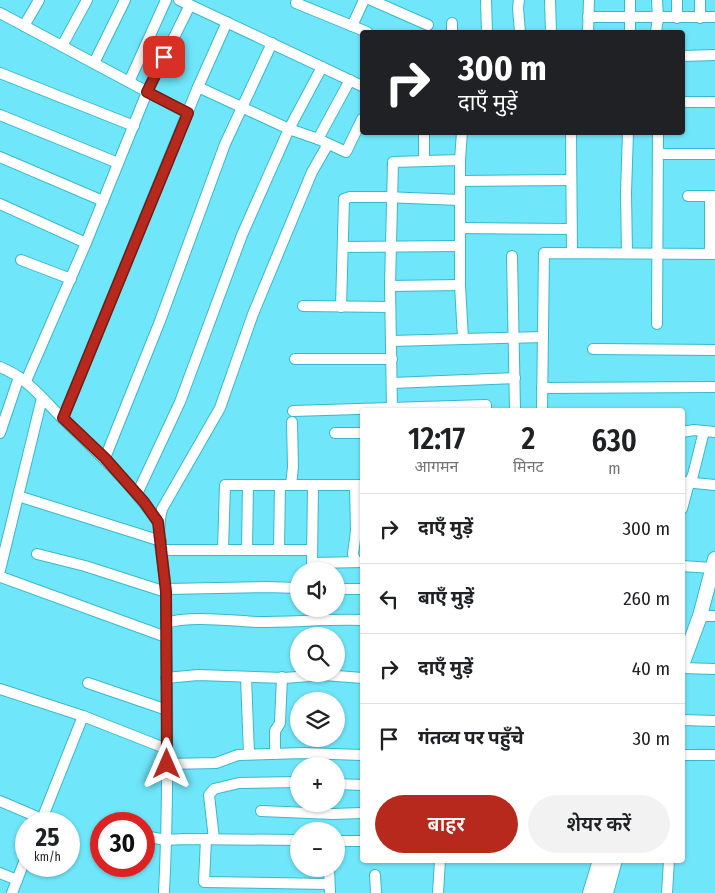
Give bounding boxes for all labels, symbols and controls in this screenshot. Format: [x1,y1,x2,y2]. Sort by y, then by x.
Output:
pin [143,36,185,78]
icon: arrive [150,43,178,71]
text: 300 m [458,47,547,89]
icon: right [375,50,440,115]
text: दाएँ मुड़ें [458,89,518,116]
text: 12:17 [408,421,465,457]
text: 2 [521,421,535,457]
text: 630 [592,423,637,459]
text: आगमन [415,457,458,476]
text: मिनट [513,457,544,476]
text: m [608,459,620,478]
icon: right [375,515,403,543]
text: दाएँ मुड़ें [418,516,473,539]
text: 300 m [623,517,670,540]
map controls [290,562,345,877]
button: sound [290,562,345,617]
icon: left [375,585,403,613]
text: बाएँ मुड़ें [418,586,474,609]
text: 260 m [623,587,670,610]
button: search [290,627,345,682]
icon: right [375,655,403,683]
text: दाएँ मुड़ें [418,656,473,679]
text: 40 m [632,657,670,680]
button: layers [290,692,345,747]
icon: arrive [375,725,403,753]
text: गंतव्य पर पहुँचे [418,726,524,749]
text: 30 m [632,727,670,750]
position arrow [140,737,192,789]
button: + [290,757,345,812]
button: बाहर [375,795,518,853]
button: शेयर करें [528,795,670,853]
speed limit sign: 30 [90,812,155,877]
button: − [290,822,345,877]
text: 25 [36,823,59,853]
text: km/h [34,850,61,864]

